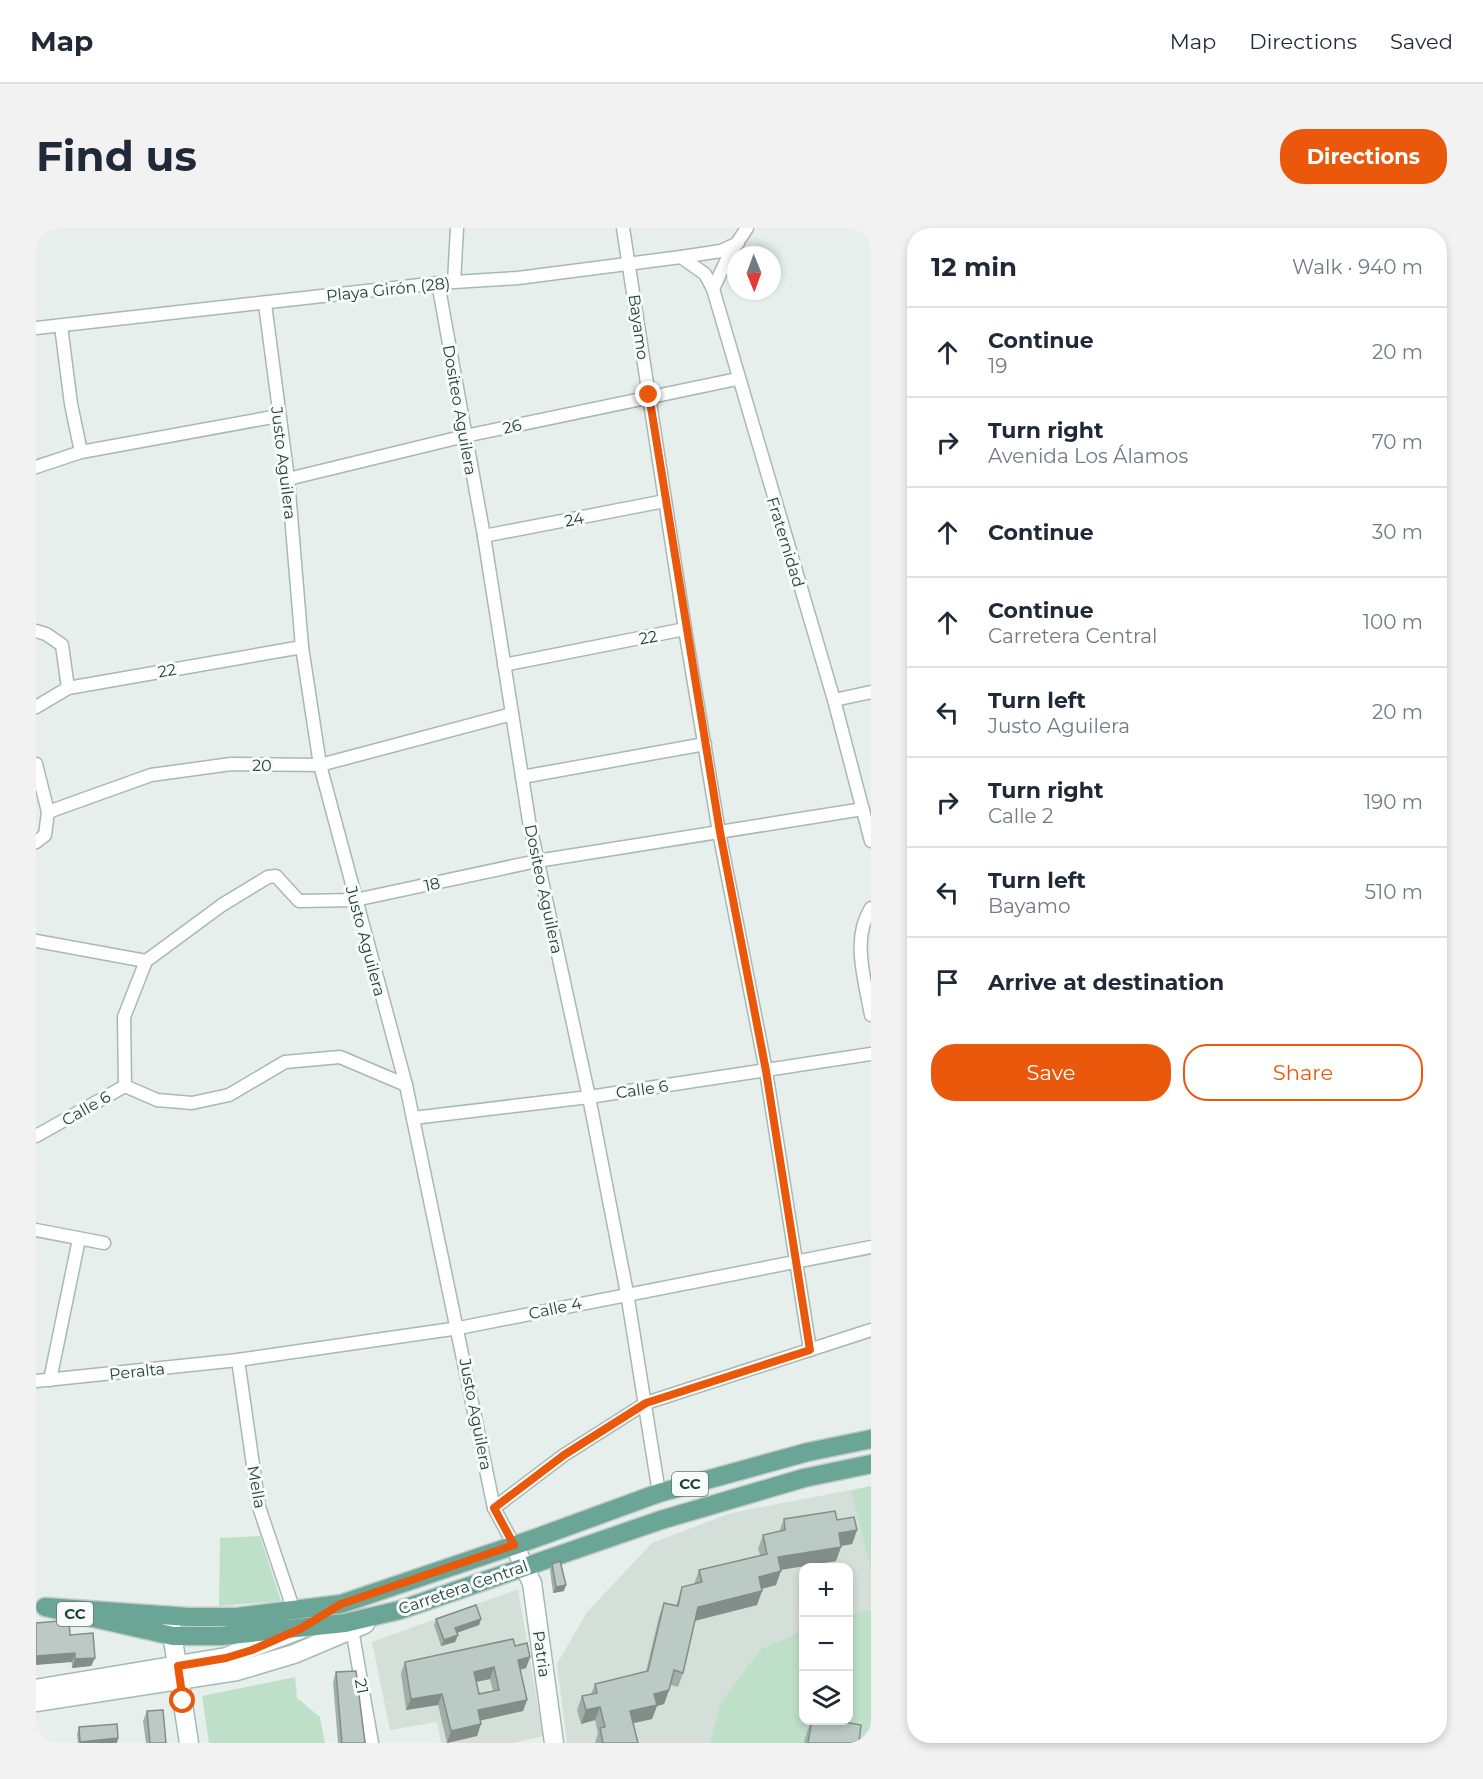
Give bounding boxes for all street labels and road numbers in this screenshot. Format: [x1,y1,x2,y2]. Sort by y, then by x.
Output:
street label: Playa Girón (28) [325,274,451,305]
street label: Bayamo [625,293,653,361]
street label: Dositeo Aguilera [439,343,480,477]
street label: Justo Aguilera [267,405,300,521]
street label: 26 [501,415,524,438]
street label: Fraternidad [763,495,808,590]
street label: 24 [563,508,586,531]
street label: 22 [637,626,659,649]
street label: 22 [156,660,178,681]
street label: 20 [252,756,272,775]
street label: Dositeo Aguilera [521,823,567,956]
street label: 18 [422,874,442,895]
street label: Justo Aguilera [341,883,389,998]
street label: Calle 6 [615,1076,670,1103]
street label: Calle 6 [59,1087,114,1130]
street label: Calle 4 [527,1294,584,1323]
street label: Justo Aguilera [455,1356,496,1472]
street label: Peralta [108,1359,166,1384]
street label: Mella [243,1464,270,1510]
road number: CC [672,1472,708,1496]
street label: Carretera Central [396,1556,530,1619]
road number: CC [57,1602,93,1626]
street label: Patria [529,1629,554,1679]
street label: 21 [351,1677,372,1695]

